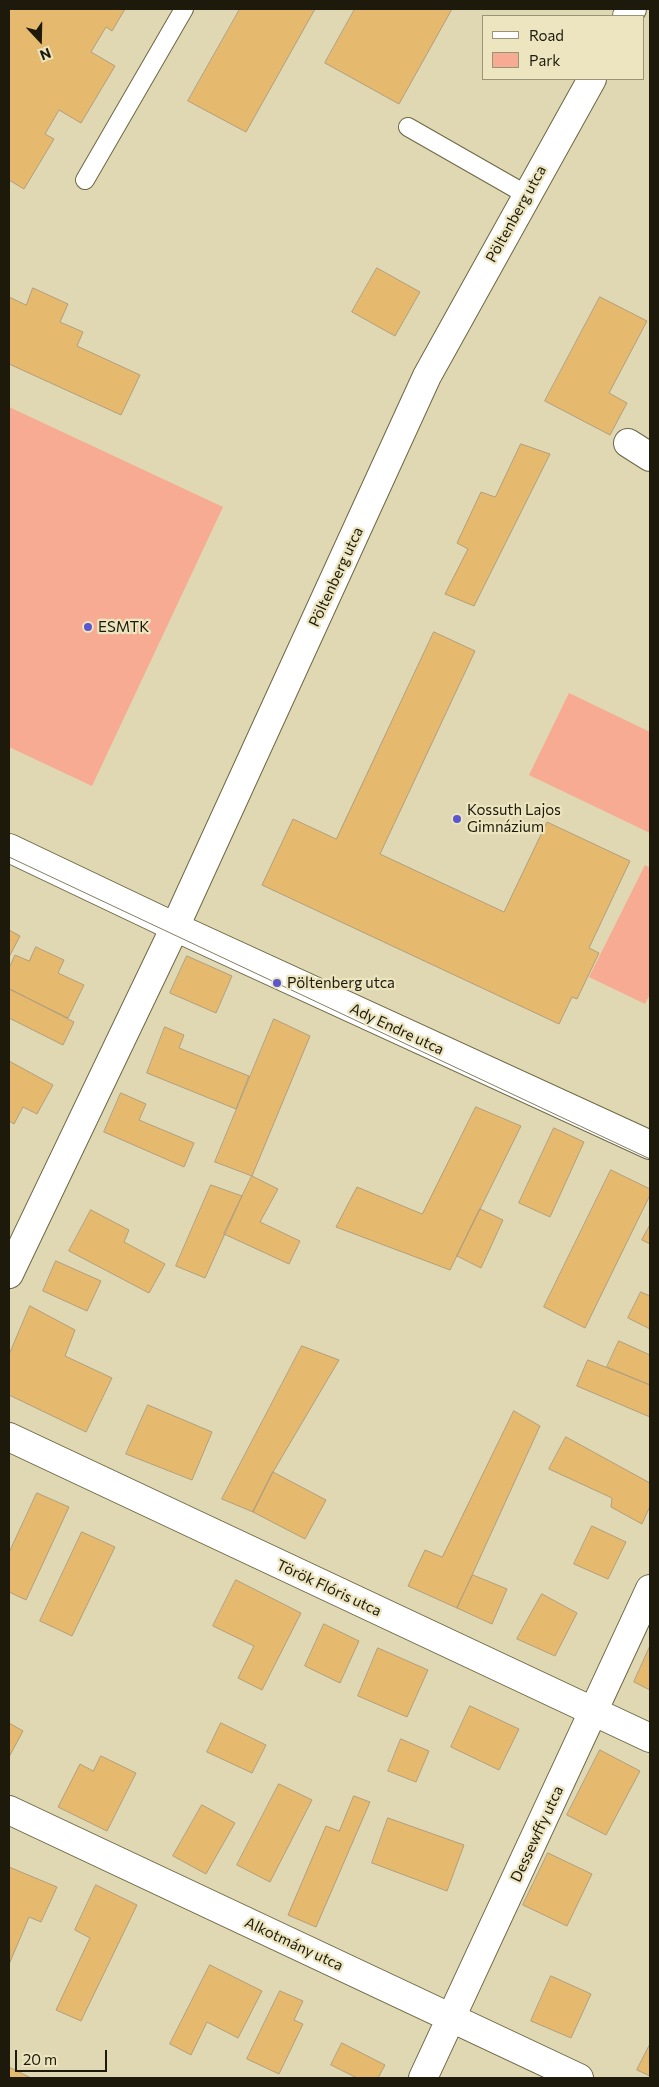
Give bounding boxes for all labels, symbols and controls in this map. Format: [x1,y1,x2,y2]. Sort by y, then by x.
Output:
north arrow [15,15,65,65]
legend [482,15,644,80]
text: Road [529,26,564,44]
text: N [38,45,54,64]
text: Park [529,51,560,69]
street label: Pöltenberg utca [482,162,550,266]
street label: Pöltenberg utca [305,524,367,630]
place label: ESMTK [98,618,149,636]
marker: ESMTK [82,621,94,633]
place label: Kossuth Lajos Gimnázium [467,801,561,836]
marker: Kossuth Lajos Gimnázium [451,813,463,825]
place label: Pöltenberg utca [287,974,395,992]
marker: Pöltenberg utca [271,977,283,989]
street label: Ady Endre utca [347,999,447,1059]
street label: Török Flóris utca [274,1556,384,1620]
street label: Dessewffy utca [507,1783,567,1885]
street label: Alkotmány utca [242,1913,346,1975]
scale bar [18,2040,110,2072]
text: 20 m [23,2050,57,2068]

